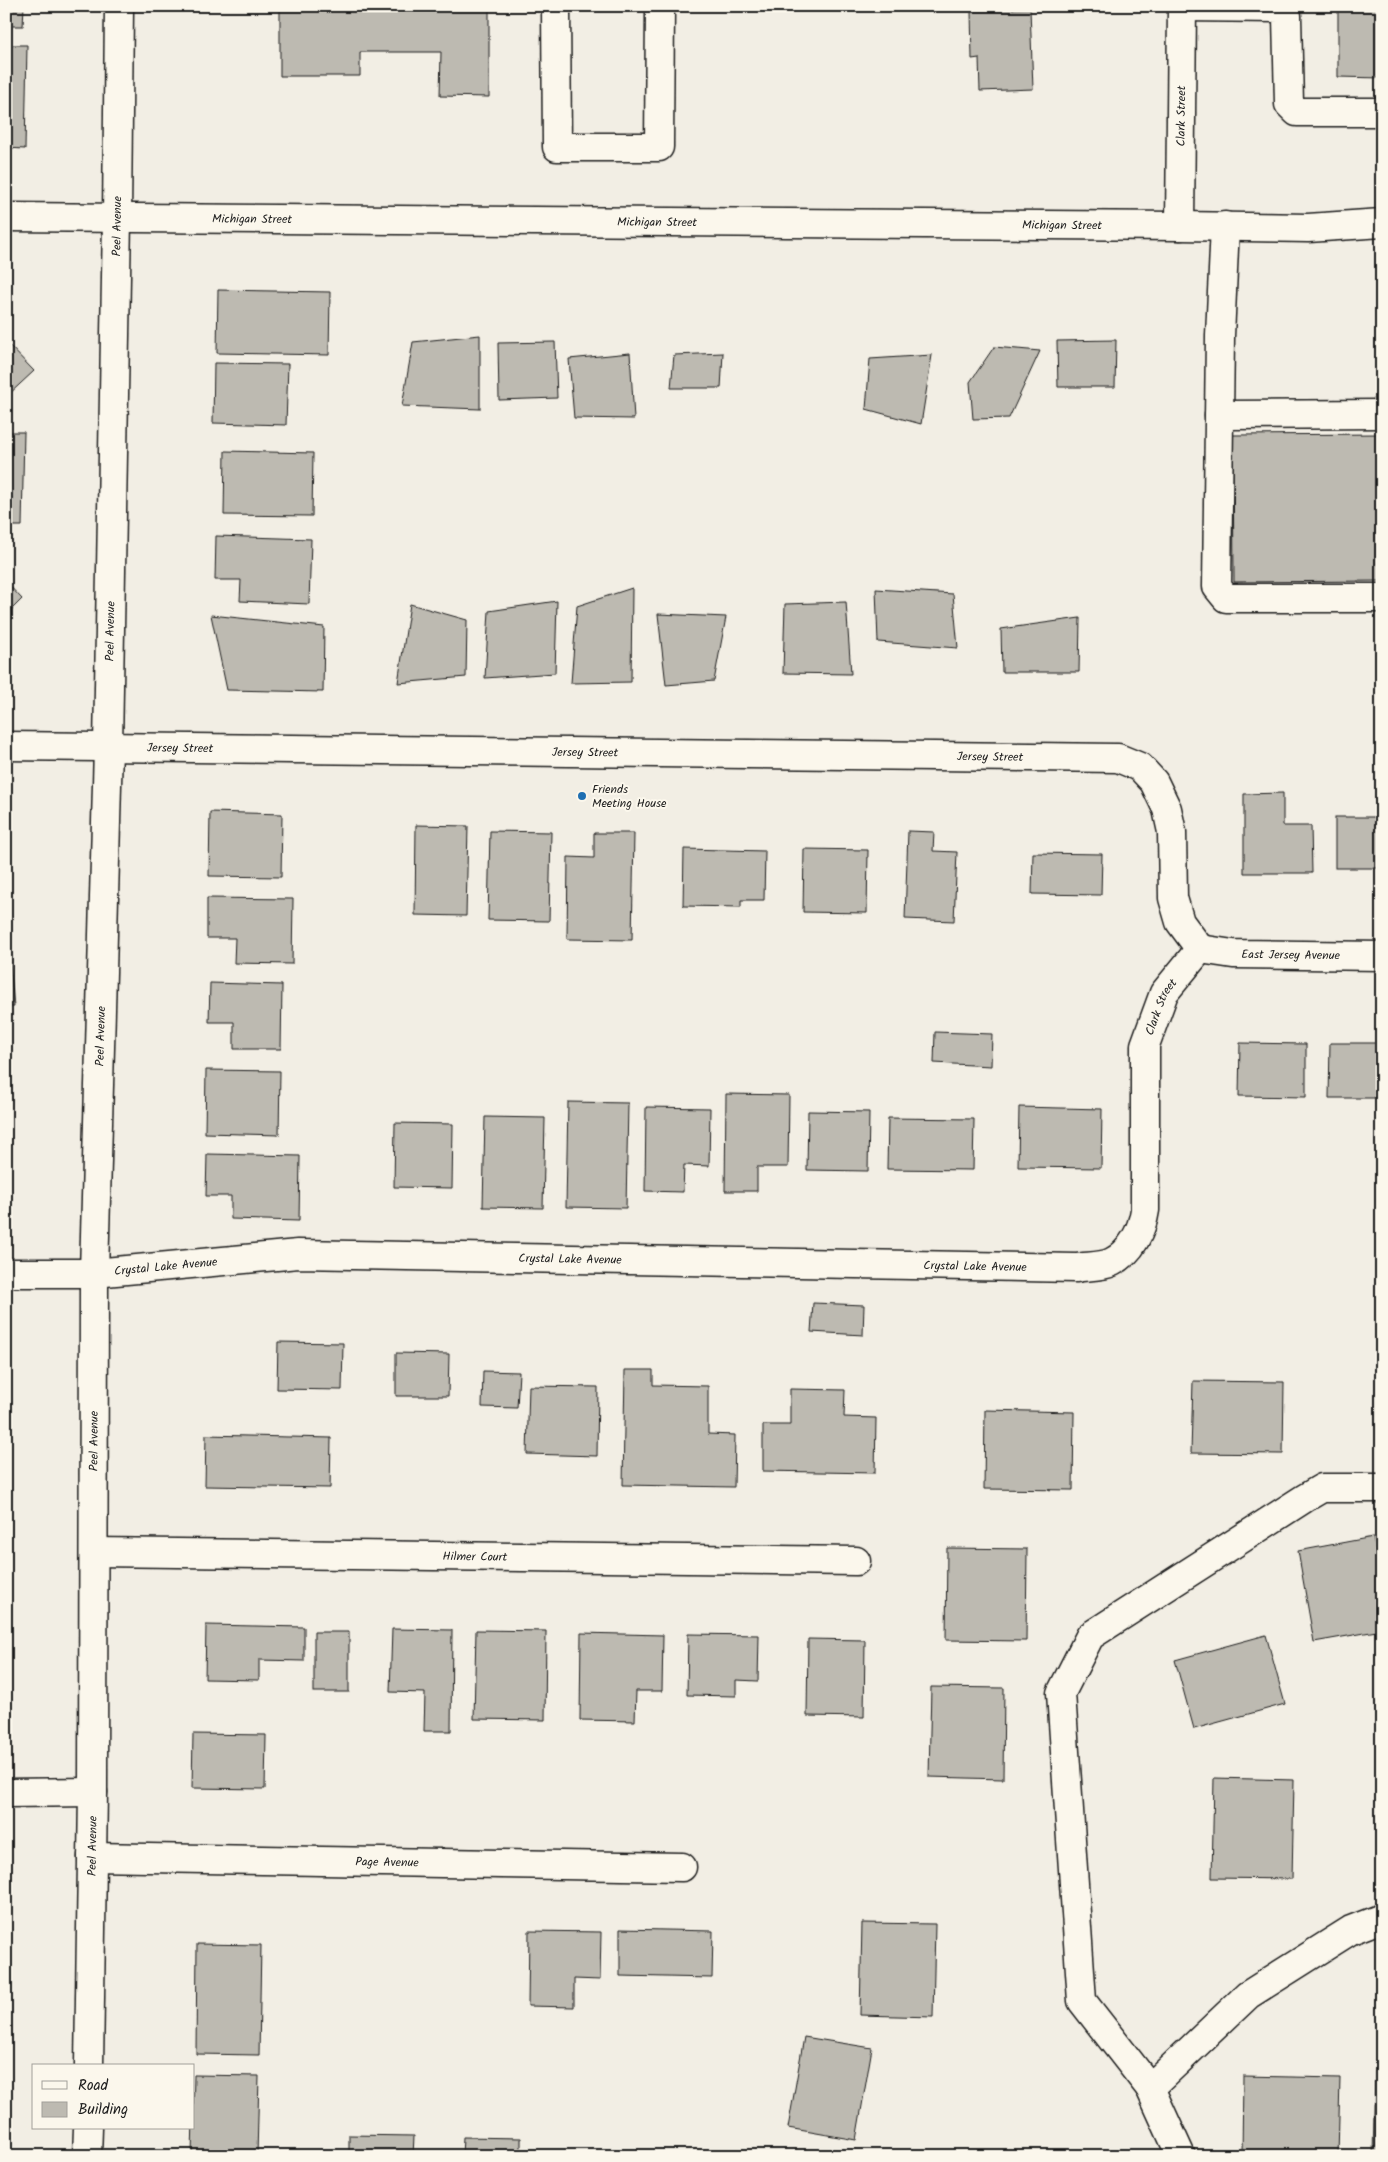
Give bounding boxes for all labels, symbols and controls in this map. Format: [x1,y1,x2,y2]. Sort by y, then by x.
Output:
street label: Clark Street [1171,85,1191,146]
street label: Peel Avenue [107,195,127,257]
street label: Michigan Street [212,209,292,229]
street label: Michigan Street [617,212,697,232]
street label: Michigan Street [1022,215,1102,235]
street label: Peel Avenue [100,600,120,662]
street label: Jersey Street [147,738,214,758]
street label: Jersey Street [552,742,619,762]
street label: Jersey Street [957,747,1024,766]
place label: Friends Meeting House [592,780,667,813]
marker: Friends Meeting House [576,790,588,802]
street label: East Jersey Avenue [1241,945,1341,965]
street label: Clark Street [1140,974,1182,1038]
street label: Peel Avenue [90,1005,111,1067]
street label: Crystal Lake Avenue [518,1248,623,1269]
street label: Crystal Lake Avenue [113,1252,219,1281]
street label: Crystal Lake Avenue [923,1256,1027,1277]
street label: Peel Avenue [84,1410,103,1471]
street label: Hilmer Court [443,1547,508,1566]
street label: Peel Avenue [82,1815,102,1876]
street label: Page Avenue [355,1852,419,1872]
legend [32,2064,195,2130]
text: Road [78,2074,109,2098]
text: Building [78,2098,128,2122]

